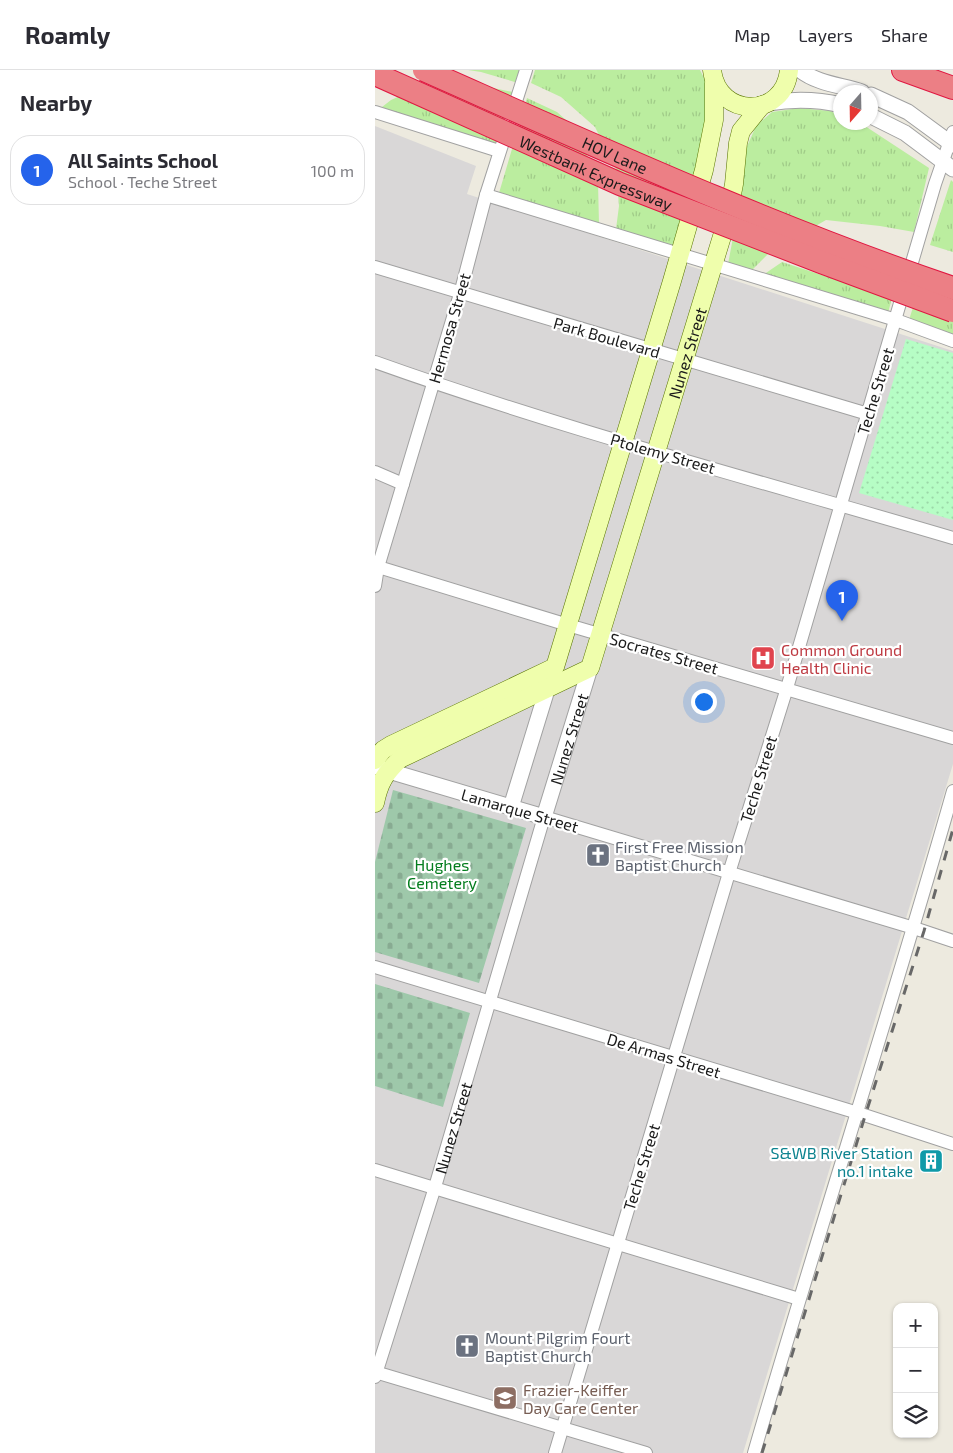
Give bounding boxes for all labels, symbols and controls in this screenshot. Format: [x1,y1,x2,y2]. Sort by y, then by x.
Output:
text: Roamly [25,20,110,49]
text: Map [734,24,770,46]
text: Layers [798,24,853,46]
text: Share [881,24,928,46]
north arrow [833,85,878,130]
text: Nearby [20,90,92,115]
street label: Westbank Expressway [517,131,676,213]
street label: HOV Lane [580,132,651,177]
text: All Saints School [68,149,218,172]
text: 1 [34,161,40,180]
text: 100 m [311,161,354,180]
text: School · Teche Street [68,172,217,191]
street label: Hermosa Street [424,271,474,385]
street label: Nunez Street [664,305,709,401]
street label: Park Boulevard [551,313,663,361]
street label: Teche Street [853,345,897,437]
street label: Ptolemy Street [608,429,718,477]
pin: 1 [826,580,858,621]
street label: Socrates Street [608,628,720,678]
place label: Common Ground Health Clinic [781,640,902,677]
hospital icon: Common Ground Health Clinic [750,645,776,671]
your location [691,689,717,715]
street label: Nunez Street [545,691,591,787]
street label: Teche Street [736,733,780,825]
street label: Lamarque Street [459,784,581,836]
place label: First Free Mission Baptist Church [615,837,744,874]
church icon: First Free Mission Baptist Church [585,842,611,868]
park label: Hughes Cemetery [407,855,477,892]
street label: De Armas Street [605,1029,723,1081]
street label: Nunez Street [430,1080,475,1176]
street label: Teche Street [619,1121,663,1213]
place label: S&WB River Station no.1 intake [770,1143,913,1180]
building icon: S&WB River Station no.1 intake [918,1148,944,1174]
map controls [893,1303,938,1438]
button: + [893,1303,938,1348]
place label: Mount Pilgrim Fourt Baptist Church [485,1328,630,1365]
church icon: Mount Pilgrim Fourt Baptist Church [454,1333,480,1359]
button: − [893,1348,938,1393]
place label: Frazier-Keiffer Day Care Center [523,1380,639,1417]
school or university icon: Frazier-Keiffer Day Care Center [492,1385,518,1411]
button: layers [893,1393,938,1438]

